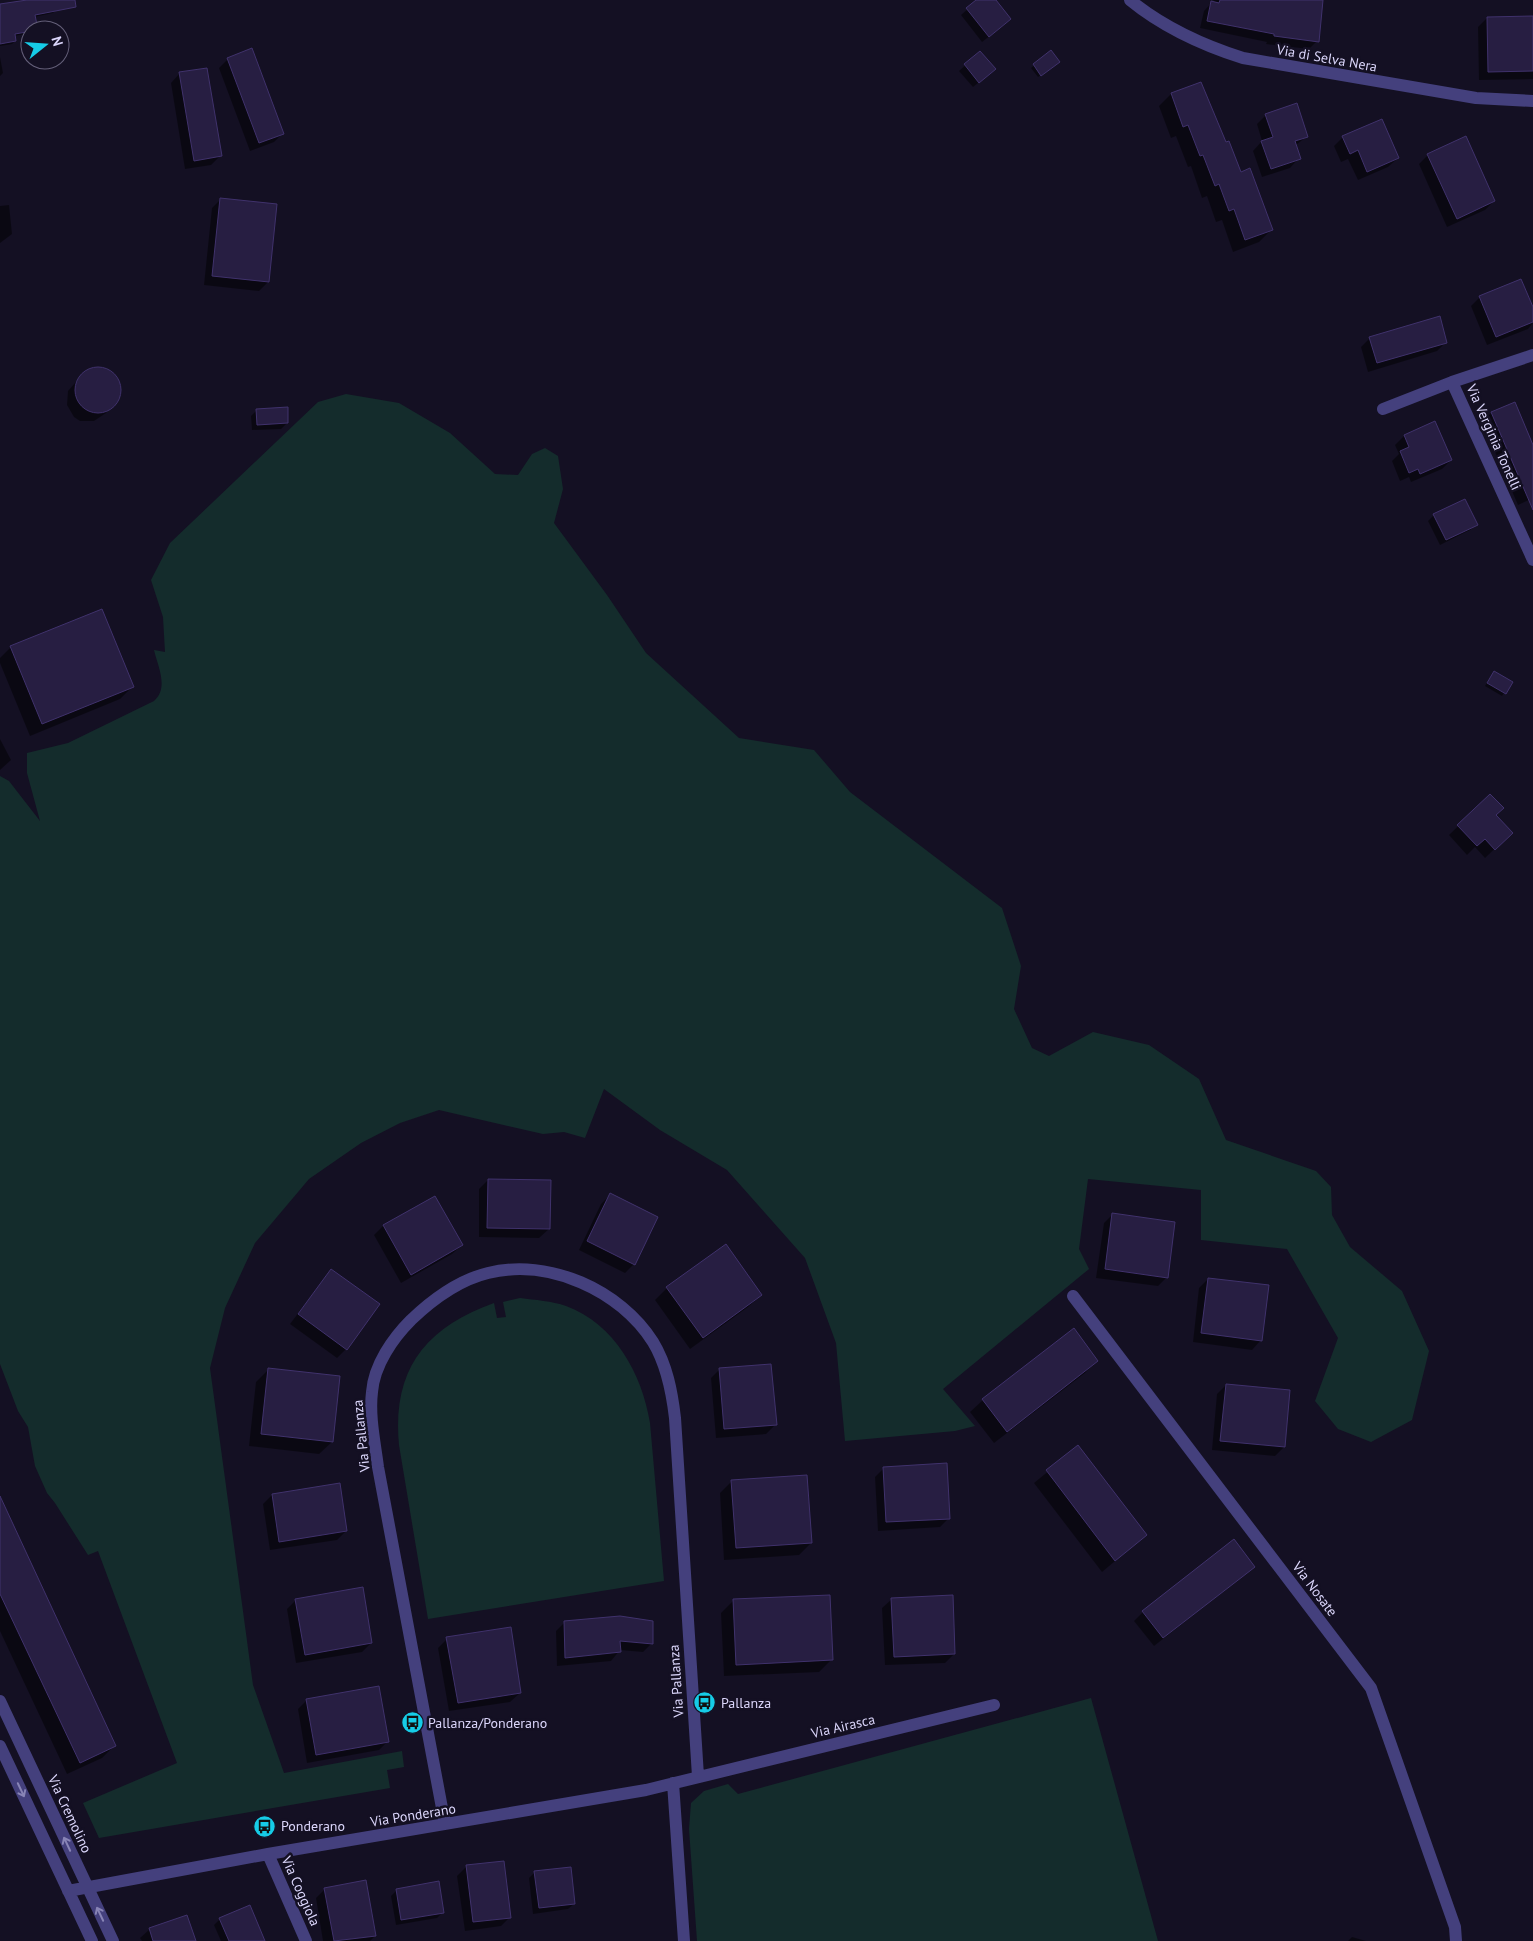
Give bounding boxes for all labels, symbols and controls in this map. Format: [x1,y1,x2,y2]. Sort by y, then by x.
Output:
north arrow [20,20,70,70]
text: N [47,34,67,48]
street label: Via di Selva Nera [1274,40,1379,76]
street label: Via Verginia Tonelli [1462,380,1525,493]
street label: Via Pallanza [348,1399,374,1474]
street label: Via Nosate [1288,1557,1341,1620]
street label: Via Pallanza [664,1644,688,1719]
bus stop icon: Pallanza [693,1691,717,1715]
place label: Pallanza [721,1694,771,1712]
street label: Via Airasca [808,1710,877,1742]
bus stop icon: Pallanza/Ponderano [400,1711,424,1735]
place label: Pallanza/Ponderano [428,1714,547,1732]
street label: Via Cremolino [44,1771,96,1856]
one-way arrow [16,1782,26,1797]
street label: Via Ponderano [368,1799,457,1831]
bus stop icon: Ponderano [253,1814,277,1838]
place label: Ponderano [281,1817,345,1835]
one-way arrow [62,1837,72,1852]
street label: Via Coggiola [277,1852,324,1929]
one-way arrow [95,1907,105,1922]

